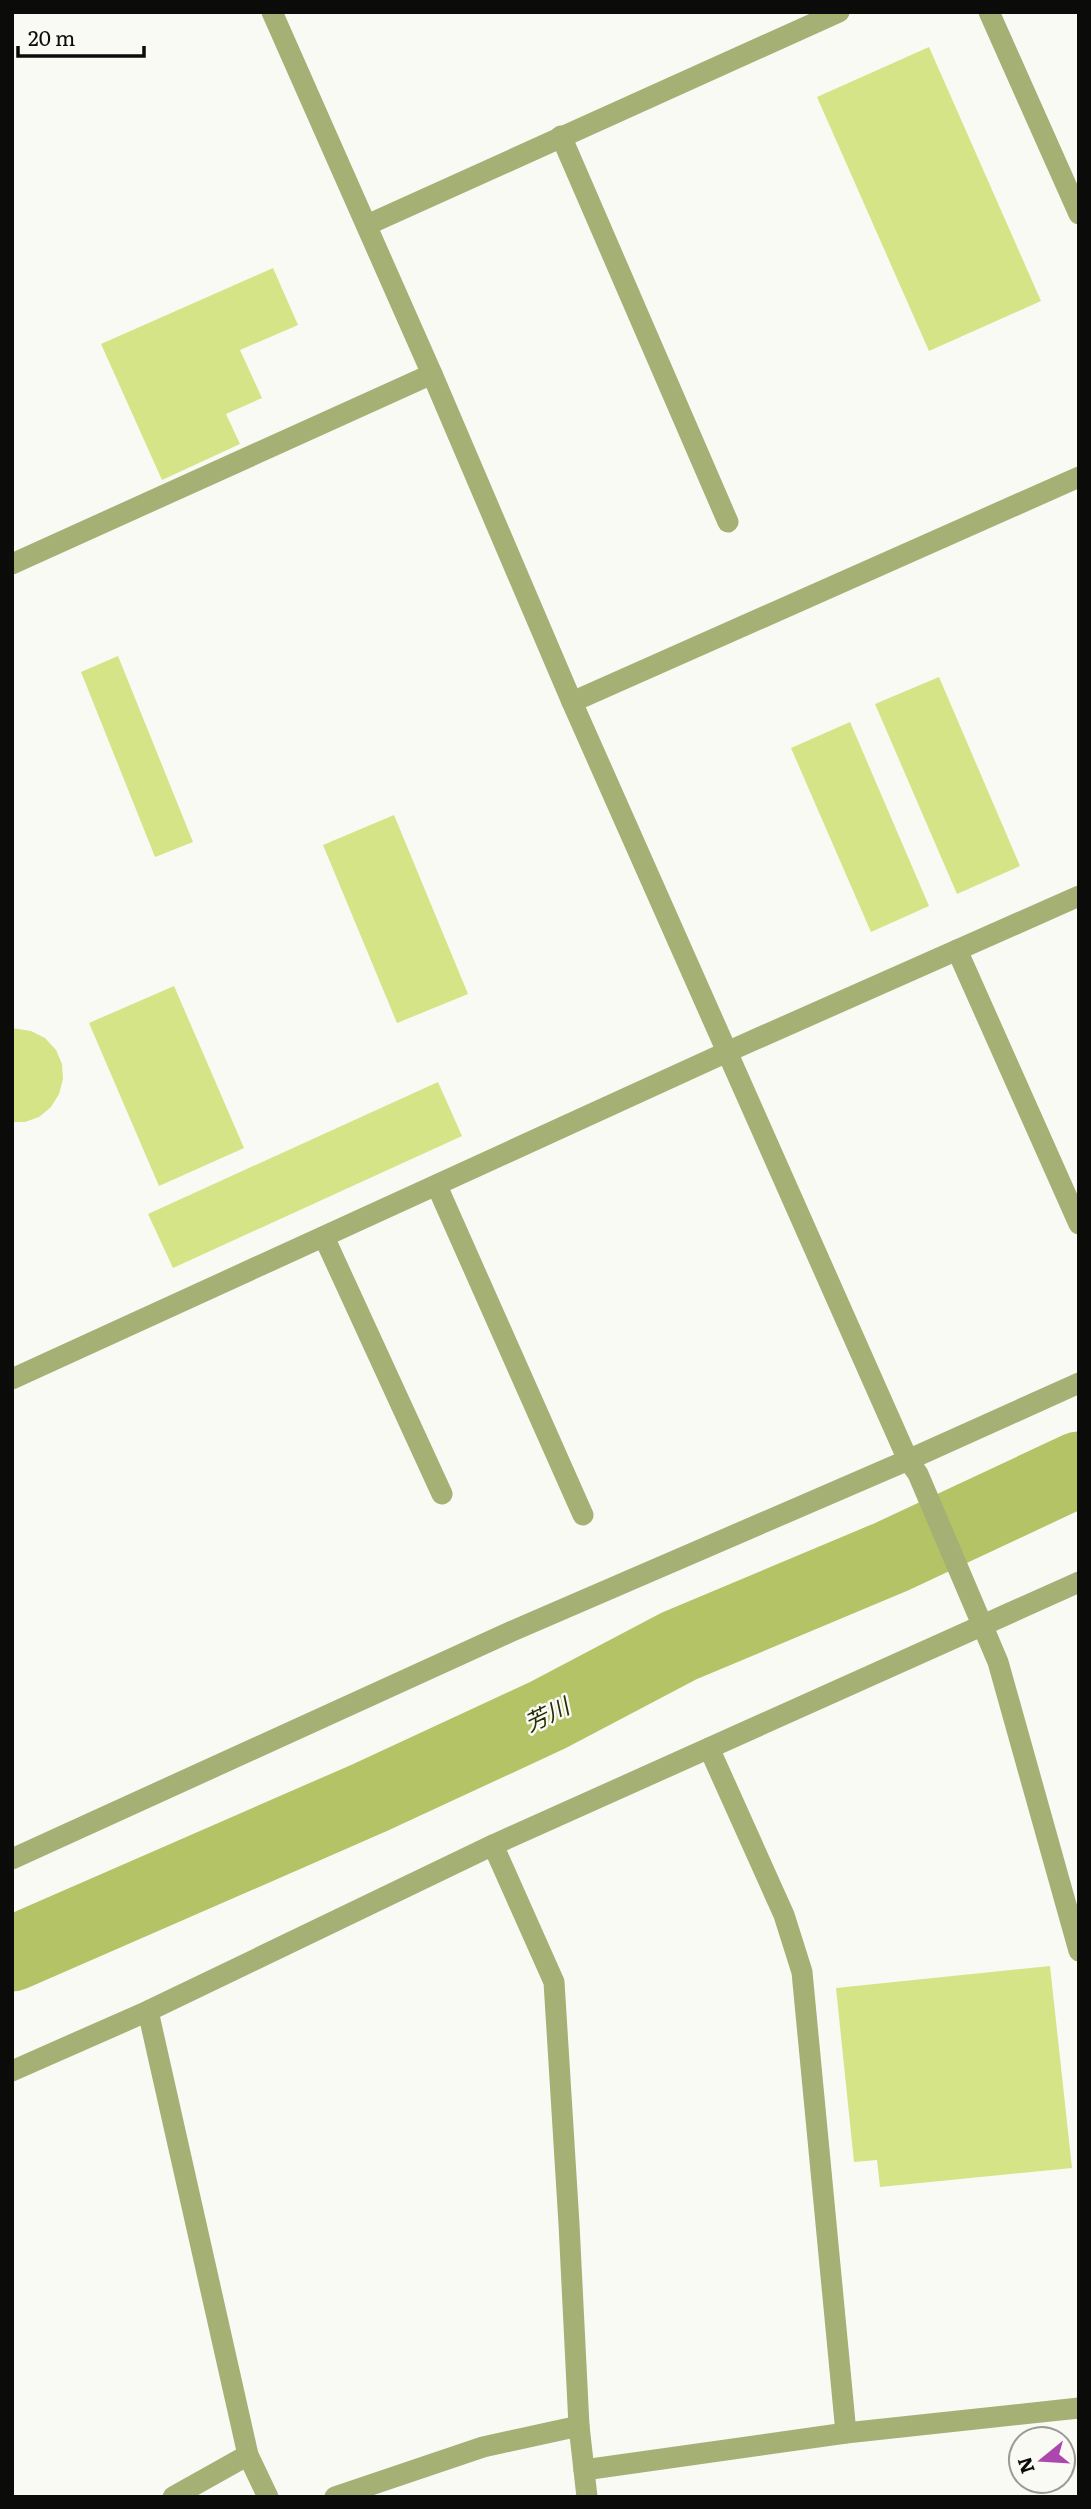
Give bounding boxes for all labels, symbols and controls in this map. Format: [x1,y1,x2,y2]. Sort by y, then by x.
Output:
scale bar [18,14,144,58]
text: 20 m [28,21,75,52]
water label: 芳川 [518,1687,577,1739]
north arrow [1007,2425,1077,2495]
text: N [1009,2454,1041,2477]

